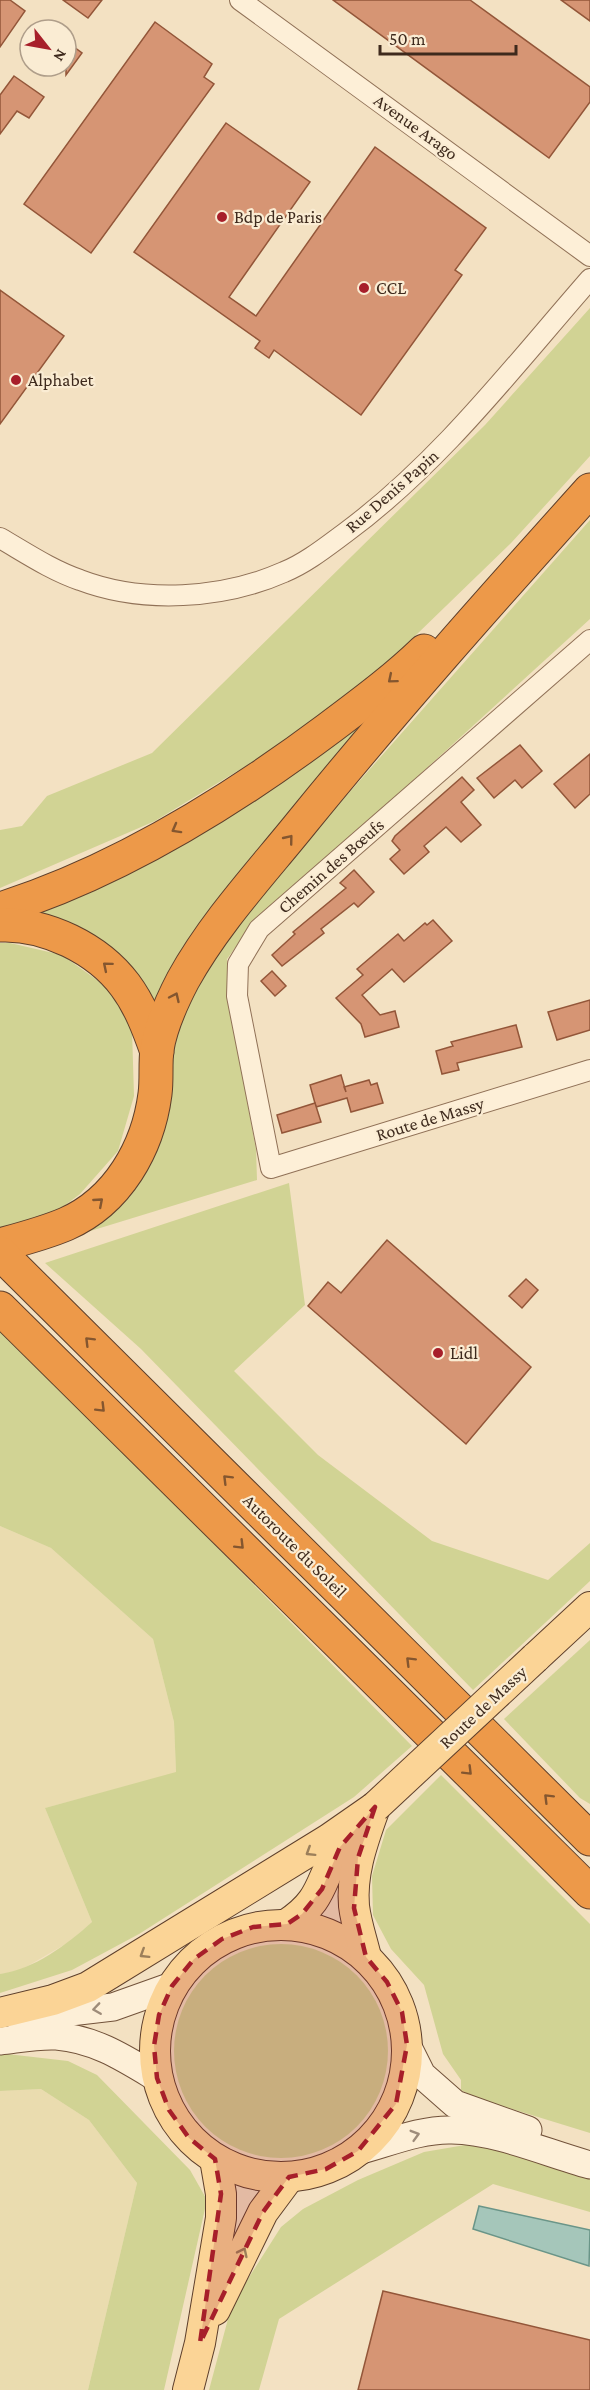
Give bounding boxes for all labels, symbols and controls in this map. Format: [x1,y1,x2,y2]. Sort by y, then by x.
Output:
north arrow [18,18,78,78]
scale bar [380,18,516,56]
text: 50 m [389,29,426,49]
text: N [50,46,71,65]
street label: Avenue Arago [370,90,462,164]
place label: Bdp de Paris [234,207,322,227]
marker: Bdp de Paris [215,210,229,224]
place label: CCL [376,278,406,298]
marker: CCL [357,281,371,295]
place label: Alphabet [28,370,95,390]
marker: Alphabet [9,373,23,387]
street label: Rue Denis Papin [342,445,443,537]
one-way arrow [388,671,399,682]
street label: Chemin des Bœufs [274,815,388,917]
one-way arrow [172,822,182,833]
one-way arrow [281,835,292,846]
one-way arrow [103,962,114,973]
one-way arrow [168,992,180,1003]
street label: Route de Massy [374,1093,487,1145]
one-way arrow [92,1198,103,1209]
one-way arrow [85,1338,96,1349]
place label: Lidl [450,1343,478,1363]
marker: Lidl [431,1346,445,1360]
one-way arrow [94,1401,105,1412]
one-way arrow [224,1475,235,1486]
street label: Autoroute du Soleil [239,1490,351,1602]
one-way arrow [232,1538,243,1549]
one-way arrow [407,1657,418,1668]
street label: Route de Massy [435,1661,531,1752]
one-way arrow [460,1764,471,1775]
one-way arrow [545,1794,555,1805]
one-way arrow [306,1844,316,1856]
one-way arrow [140,1946,150,1958]
one-way arrow [92,2003,102,2015]
one-way arrow [409,2130,420,2142]
one-way arrow [236,2248,248,2259]

